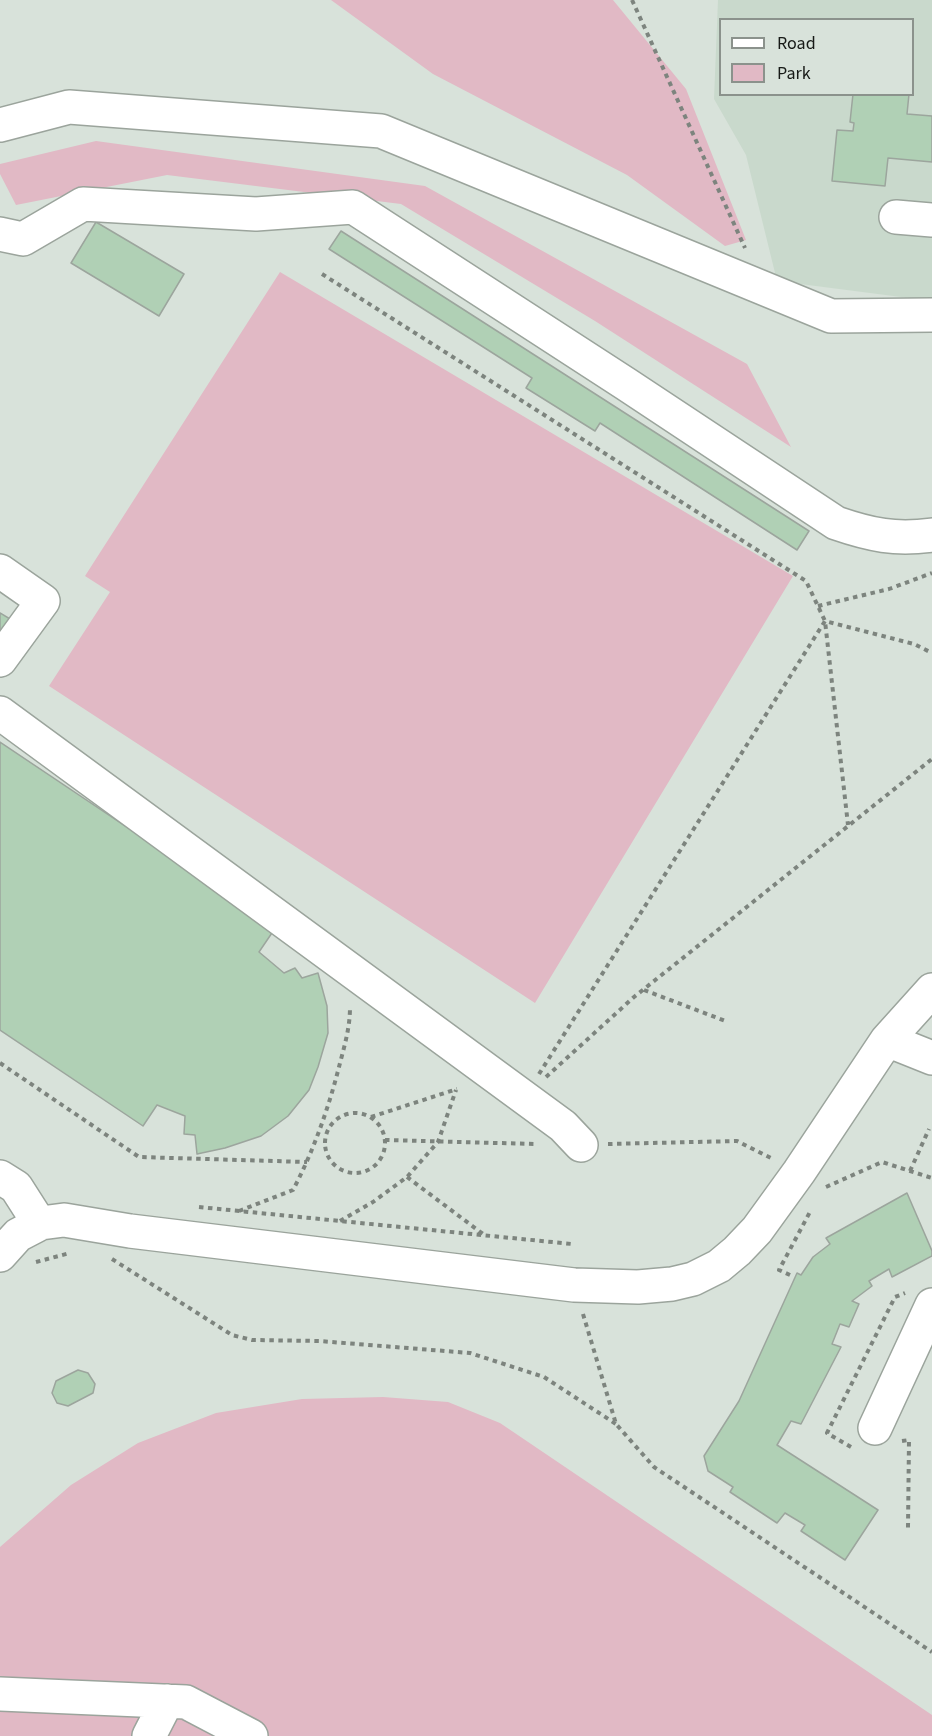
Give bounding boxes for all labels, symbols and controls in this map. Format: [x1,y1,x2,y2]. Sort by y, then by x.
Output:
legend [719,18,914,96]
text: Road [777,31,816,56]
text: Park [777,61,811,86]

